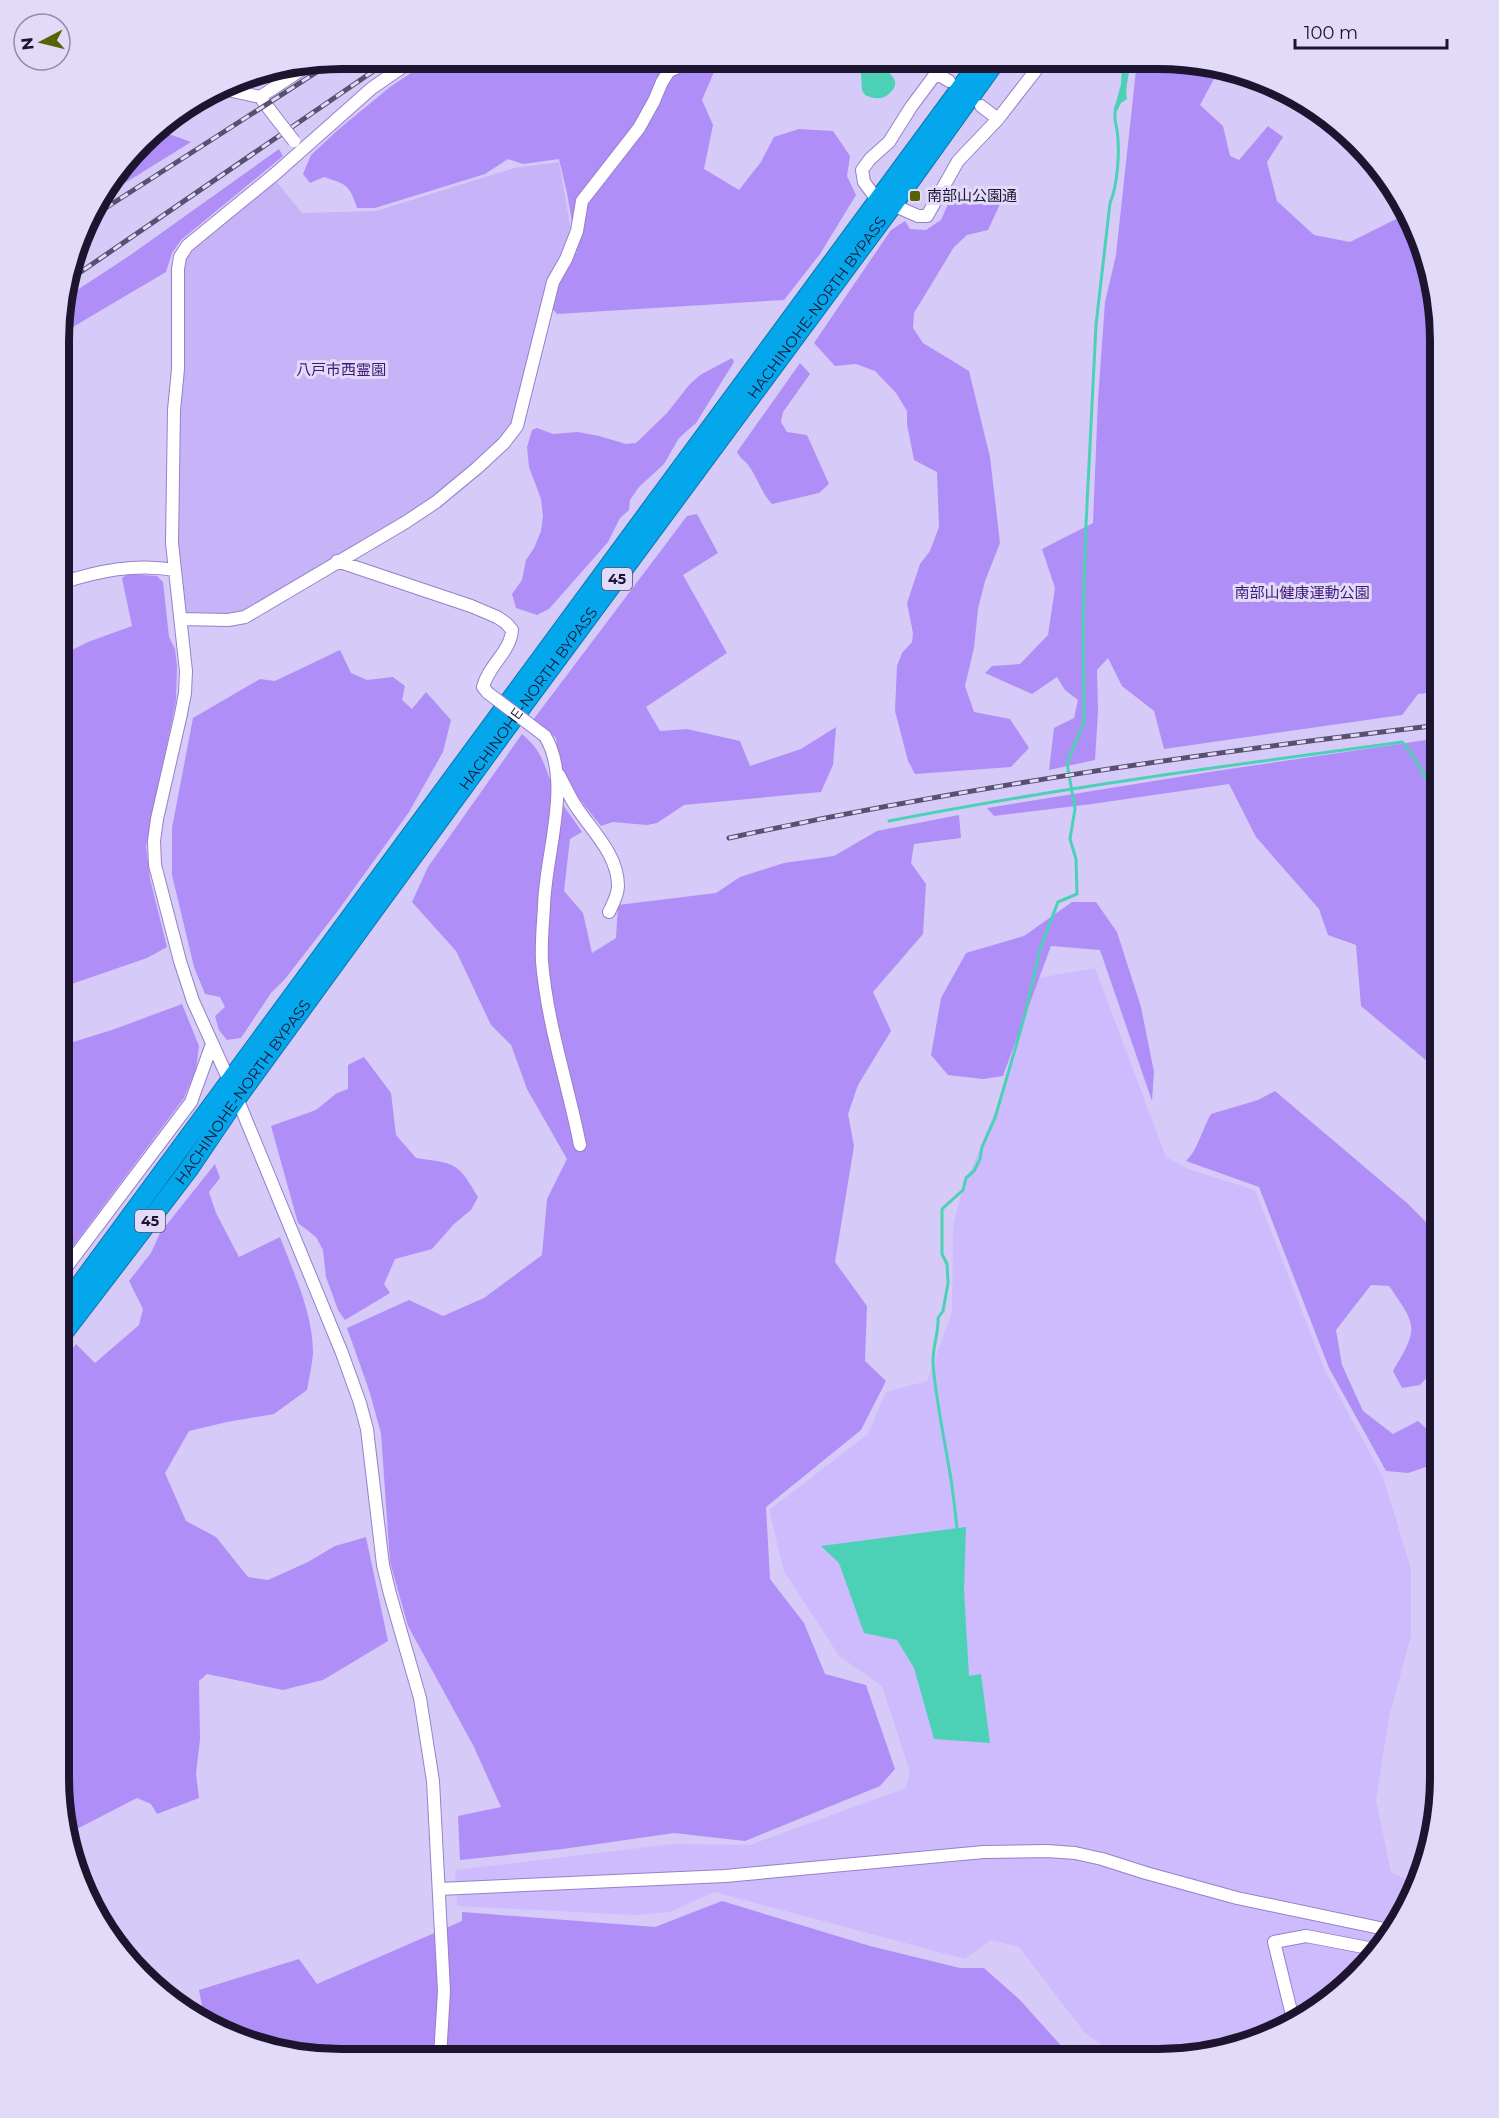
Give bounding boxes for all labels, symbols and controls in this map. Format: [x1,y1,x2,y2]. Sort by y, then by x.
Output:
north arrow [12,12,72,72]
scale bar [1295,12,1446,50]
text: 100 m [1304,22,1358,44]
text: N [17,36,38,51]
place label: 南部山公園通 [927,186,1017,205]
marker: 南部山公園通 [908,189,922,203]
street label: HACHINOHE-NORTH BYPASS [743,212,890,402]
park label: 八戸市西霊園 [296,360,386,379]
road number: 45 [602,568,632,590]
park label: 南部山健康運動公園 [1234,583,1370,602]
street label: HACHINOHE-NORTH BYPASS [455,603,601,794]
street label: HACHINOHE-NORTH BYPASS [171,996,315,1188]
road number: 45 [135,1210,165,1232]

